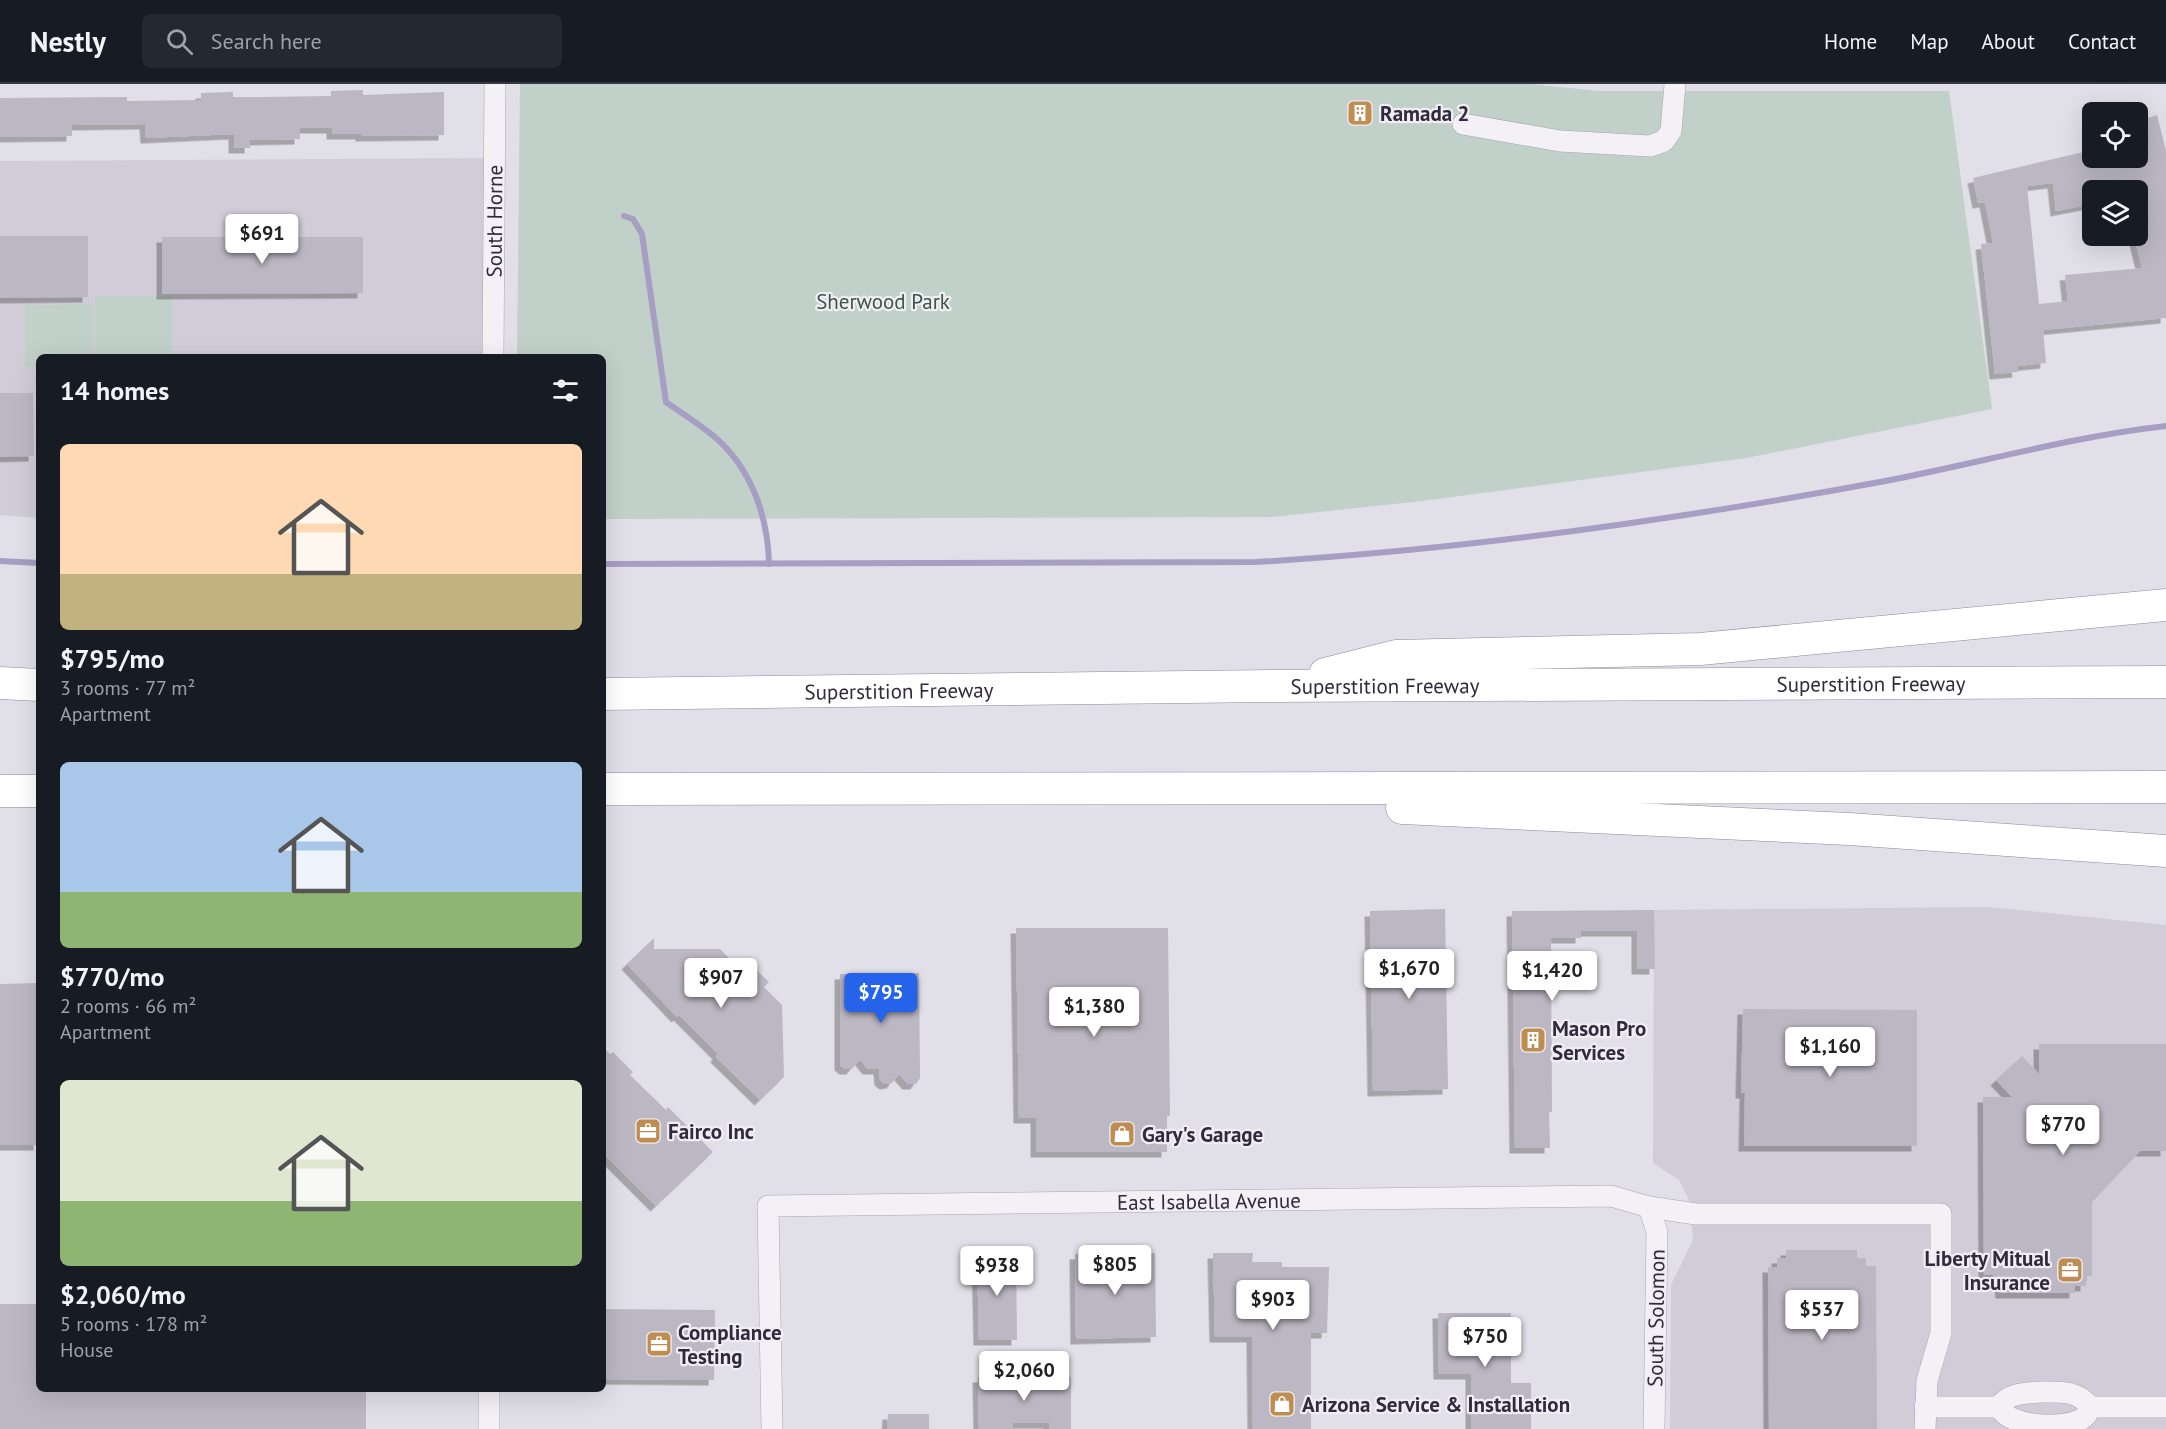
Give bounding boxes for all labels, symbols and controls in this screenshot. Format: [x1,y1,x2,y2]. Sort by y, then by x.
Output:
search box [142,14,562,68]
text: Nestly [30,23,106,60]
icon: search [163,25,196,58]
text: Search here [211,27,322,55]
text: Home [1824,28,1877,55]
text: Map [1910,28,1949,55]
text: About [1982,28,2035,55]
text: Contact [2068,28,2136,55]
building icon: Ramada 2 [1345,98,1375,128]
place label: Ramada 2 [1380,100,1469,127]
map controls [2082,102,2148,246]
button: locate [2082,102,2148,168]
street label: South Horne [480,165,508,277]
button: layers [2082,180,2148,246]
pin: $691 [226,214,298,265]
text: $691 [239,220,285,246]
park label: Sherwood Park [816,288,950,315]
text: 14 homes [60,374,169,407]
icon: filters [549,374,582,407]
icon: home [267,483,375,591]
text: $795/mo [60,642,164,675]
street label: Superstition Freeway [1776,669,1966,697]
street label: Superstition Freeway [1290,672,1480,699]
text: 3 rooms · 77 m² [60,675,195,701]
street label: Superstition Freeway [804,676,994,705]
text: Apartment [60,701,151,727]
icon: home [267,801,375,909]
pin: $1,670 [1360,949,1458,1000]
pin: $1,420 [1503,951,1601,1002]
text: $1,670 [1378,955,1440,981]
text: $1,420 [1521,957,1583,983]
pin: $907 [685,958,757,1009]
text: $770/mo [60,960,164,993]
text: $907 [698,964,744,990]
pin: $795 [845,973,917,1024]
text: $795 [858,979,904,1005]
pin: $1,380 [1045,987,1143,1038]
text: 2 rooms · 66 m² [60,993,196,1019]
text: $1,380 [1063,993,1125,1019]
place label: Mason Pro Services [1552,1015,1646,1066]
text: Apartment [60,1019,151,1045]
building icon: Mason Pro Services [1518,1025,1548,1055]
pin: $1,160 [1781,1027,1879,1078]
text: $1,160 [1799,1033,1861,1059]
pin: $770 [2027,1105,2099,1156]
text: $770 [2040,1111,2086,1137]
office icon: Fairco Inc [633,1116,663,1146]
place label: Fairco Inc [668,1118,754,1145]
icon: home [267,1119,375,1227]
shop icon: Gary's Garage [1107,1119,1137,1149]
place label: Gary's Garage [1142,1121,1263,1148]
street label: East Isabella Avenue [1117,1186,1301,1215]
pin: $805 [1079,1245,1151,1296]
place label: Liberty Mitual Insurance [1925,1245,2051,1296]
pin: $938 [961,1246,1033,1297]
street label: South Solomon [1641,1249,1671,1387]
text: $805 [1092,1251,1138,1277]
text: $938 [974,1252,1020,1278]
office icon: Liberty Mitual Insurance [2055,1255,2085,1285]
text: $2,060/mo [60,1278,186,1311]
pin: $903 [1237,1280,1309,1331]
text: $903 [1250,1286,1296,1312]
pin: $537 [1786,1290,1858,1341]
text: $537 [1799,1296,1845,1322]
text: 5 rooms · 178 m² [60,1311,207,1337]
pin: $750 [1449,1317,1521,1368]
place label: Compliance Testing [678,1319,782,1370]
text: $750 [1462,1323,1508,1349]
office icon: Compliance Testing [644,1329,674,1359]
text: House [60,1337,114,1363]
pin: $2,060 [975,1351,1073,1402]
text: $2,060 [993,1357,1055,1383]
shop icon: Arizona Service & Installation [1267,1389,1297,1419]
place label: Arizona Service & Installation [1302,1391,1570,1418]

